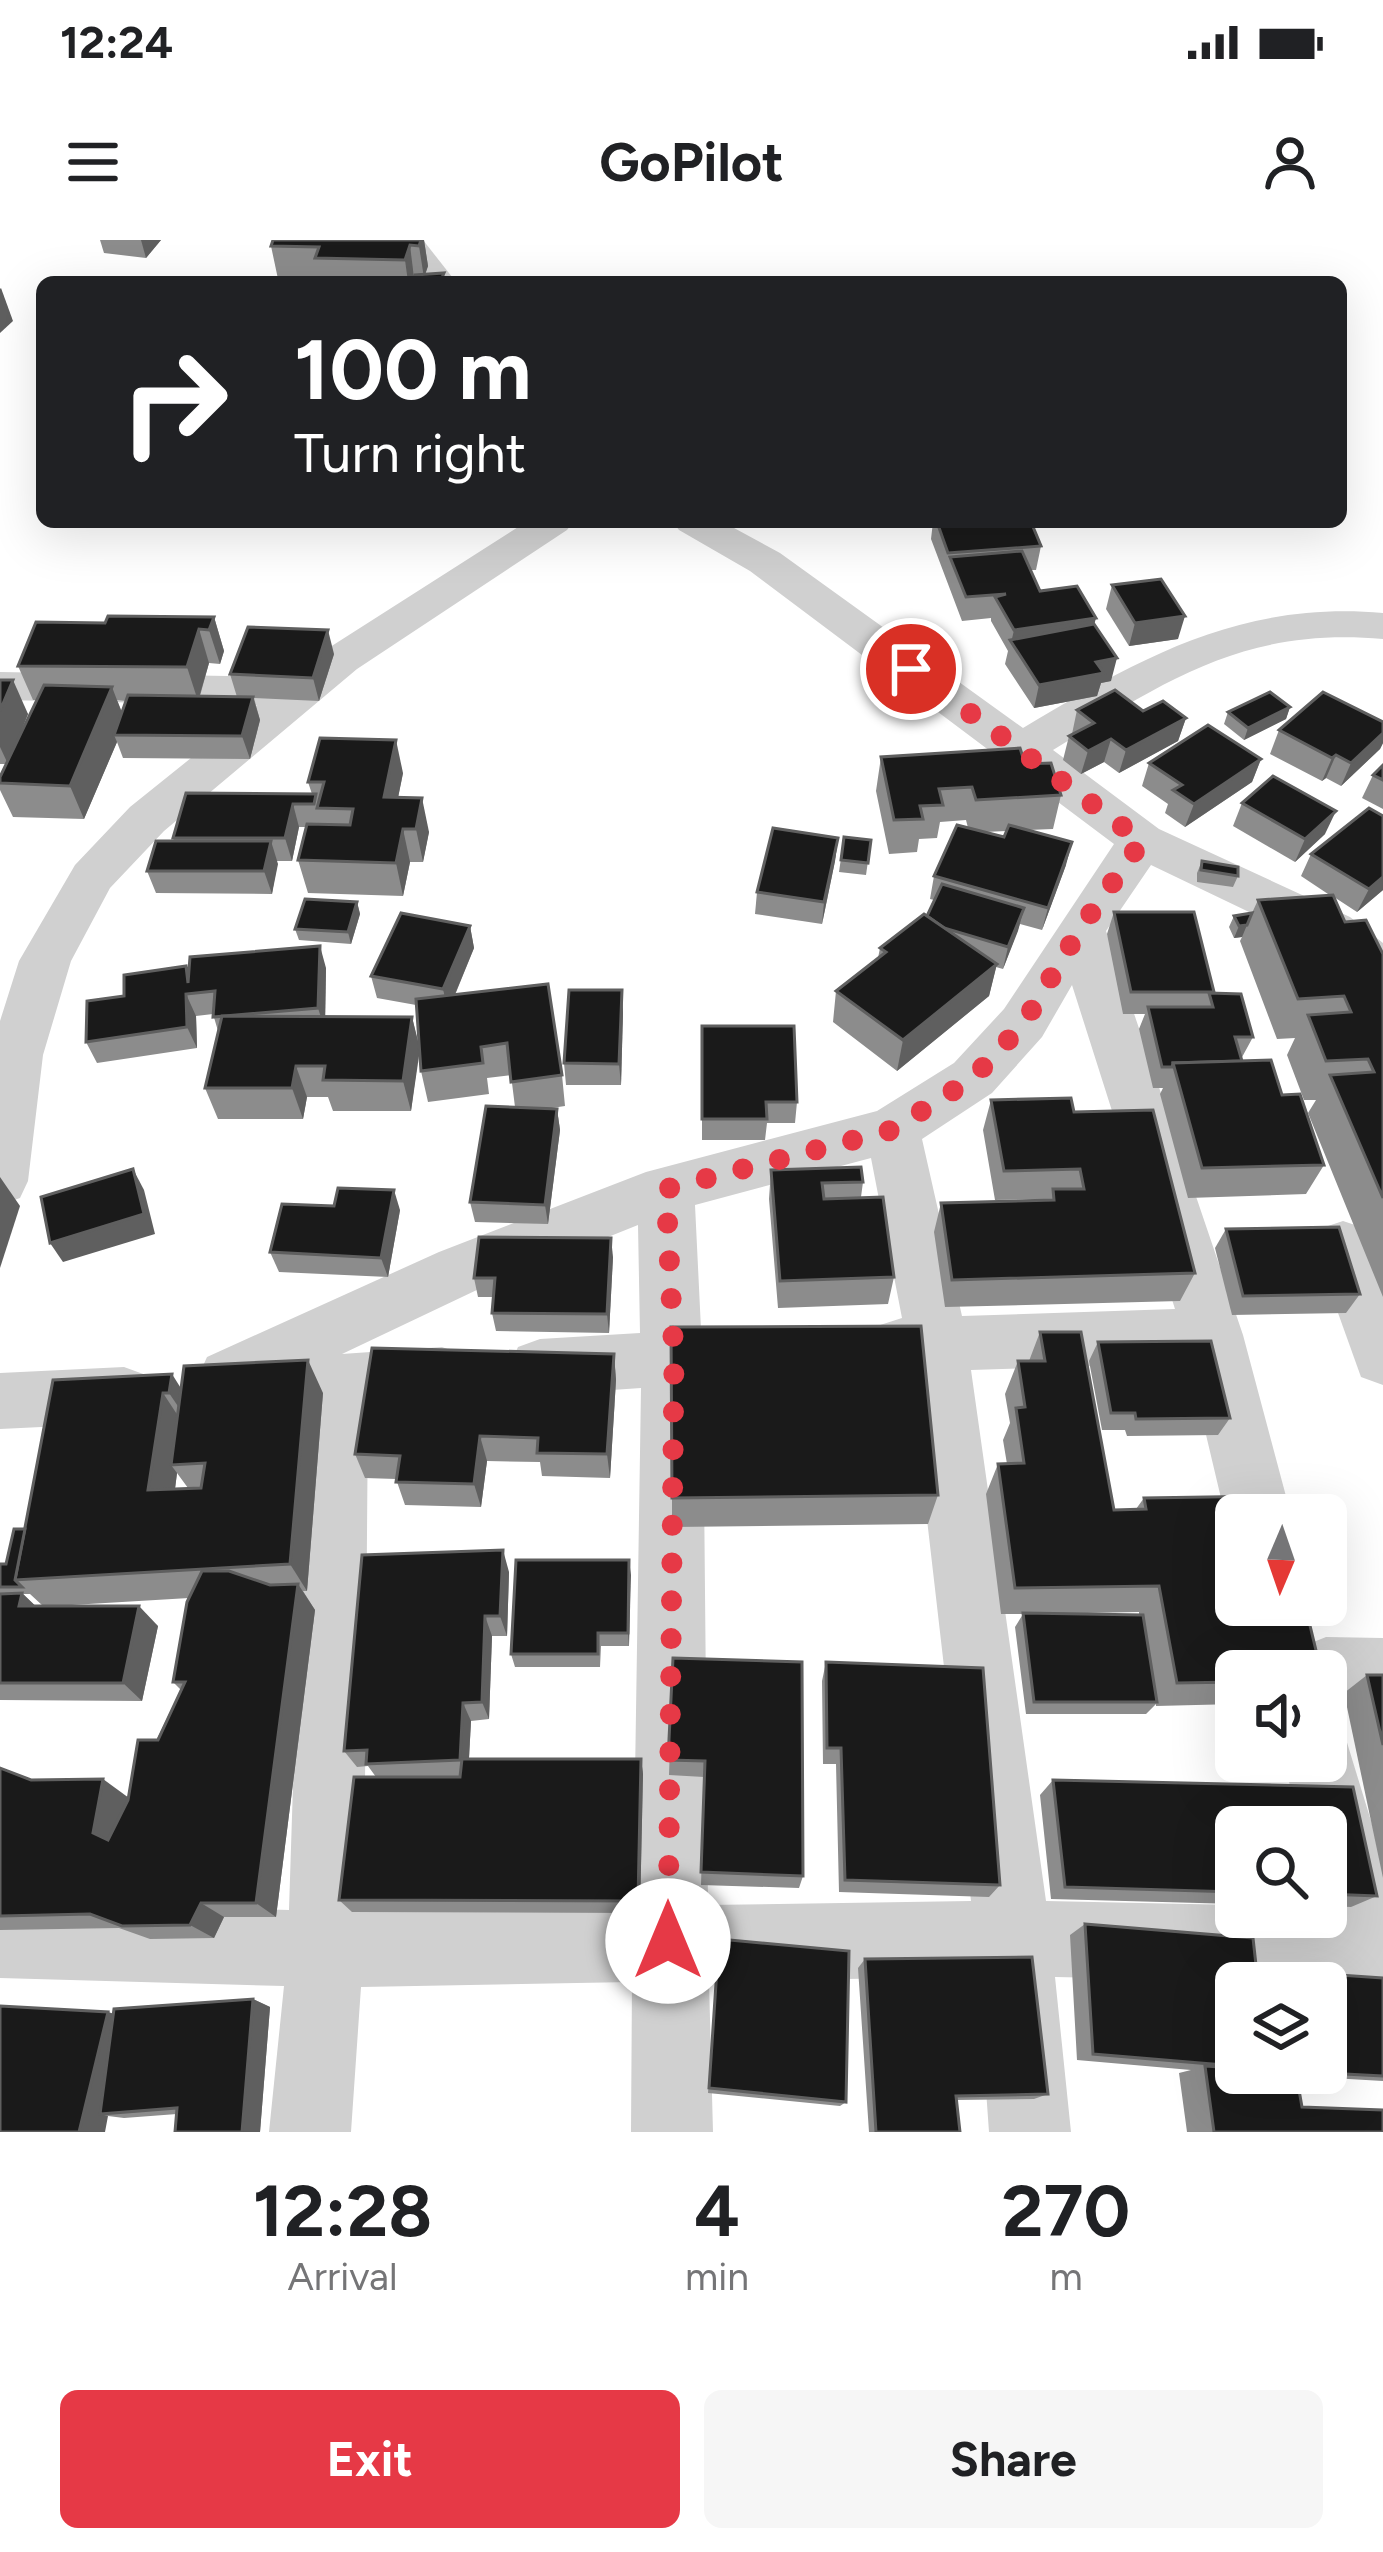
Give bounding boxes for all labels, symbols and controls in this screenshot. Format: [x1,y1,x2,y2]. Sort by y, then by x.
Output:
text: 12:24 [60,15,173,69]
icon: menu [60,129,126,195]
icon: person [1257,129,1323,195]
text: GoPilot [599,130,784,195]
text: 100 m [294,319,532,420]
icon: right [96,324,252,480]
text: Turn right [294,421,526,486]
pin [860,618,962,720]
icon: arrive [878,636,944,702]
north arrow [1215,1494,1347,1626]
map controls [1215,1494,1347,2094]
button: sound [1215,1650,1347,1782]
button: search [1215,1806,1347,1938]
position arrow [605,1878,731,2004]
button: layers [1215,1962,1347,2094]
text: 12:28 [253,2168,432,2254]
text: 4 [694,2168,740,2254]
text: 270 [1002,2168,1130,2254]
text: Arrival [287,2253,398,2300]
text: min [685,2253,749,2300]
text: m [1049,2253,1083,2300]
button: Exit [60,2390,680,2528]
button: Share [704,2390,1323,2528]

